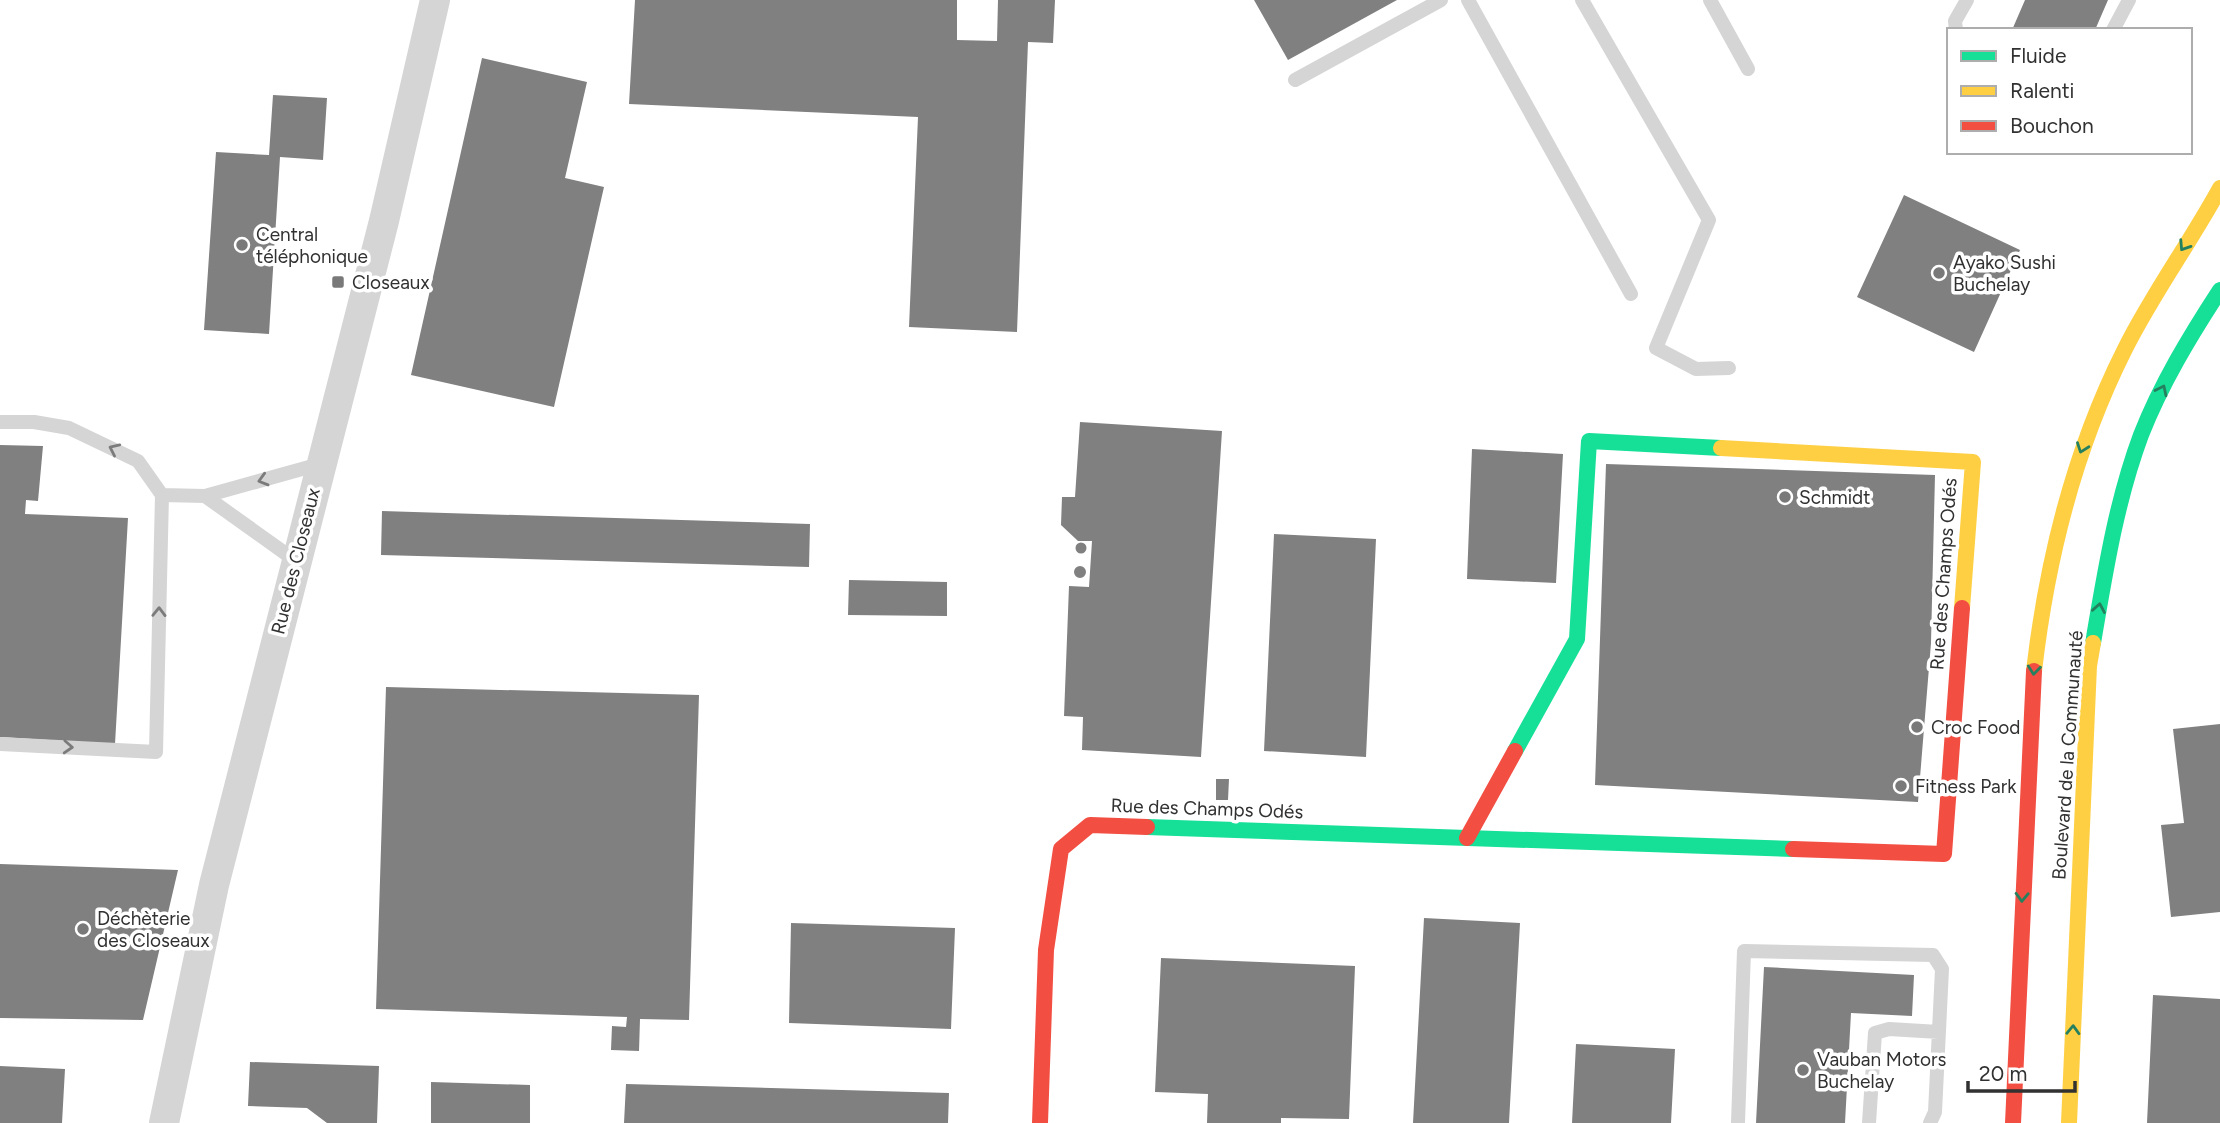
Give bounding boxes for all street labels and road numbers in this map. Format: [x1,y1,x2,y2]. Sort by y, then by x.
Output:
street label: Rue des Champs Odés [1925,477,1962,671]
street label: Rue des Closeaux [266,486,325,637]
street label: Boulevard de la Communauté [2047,630,2088,881]
street label: Rue des Champs Odés [1110,794,1304,823]

